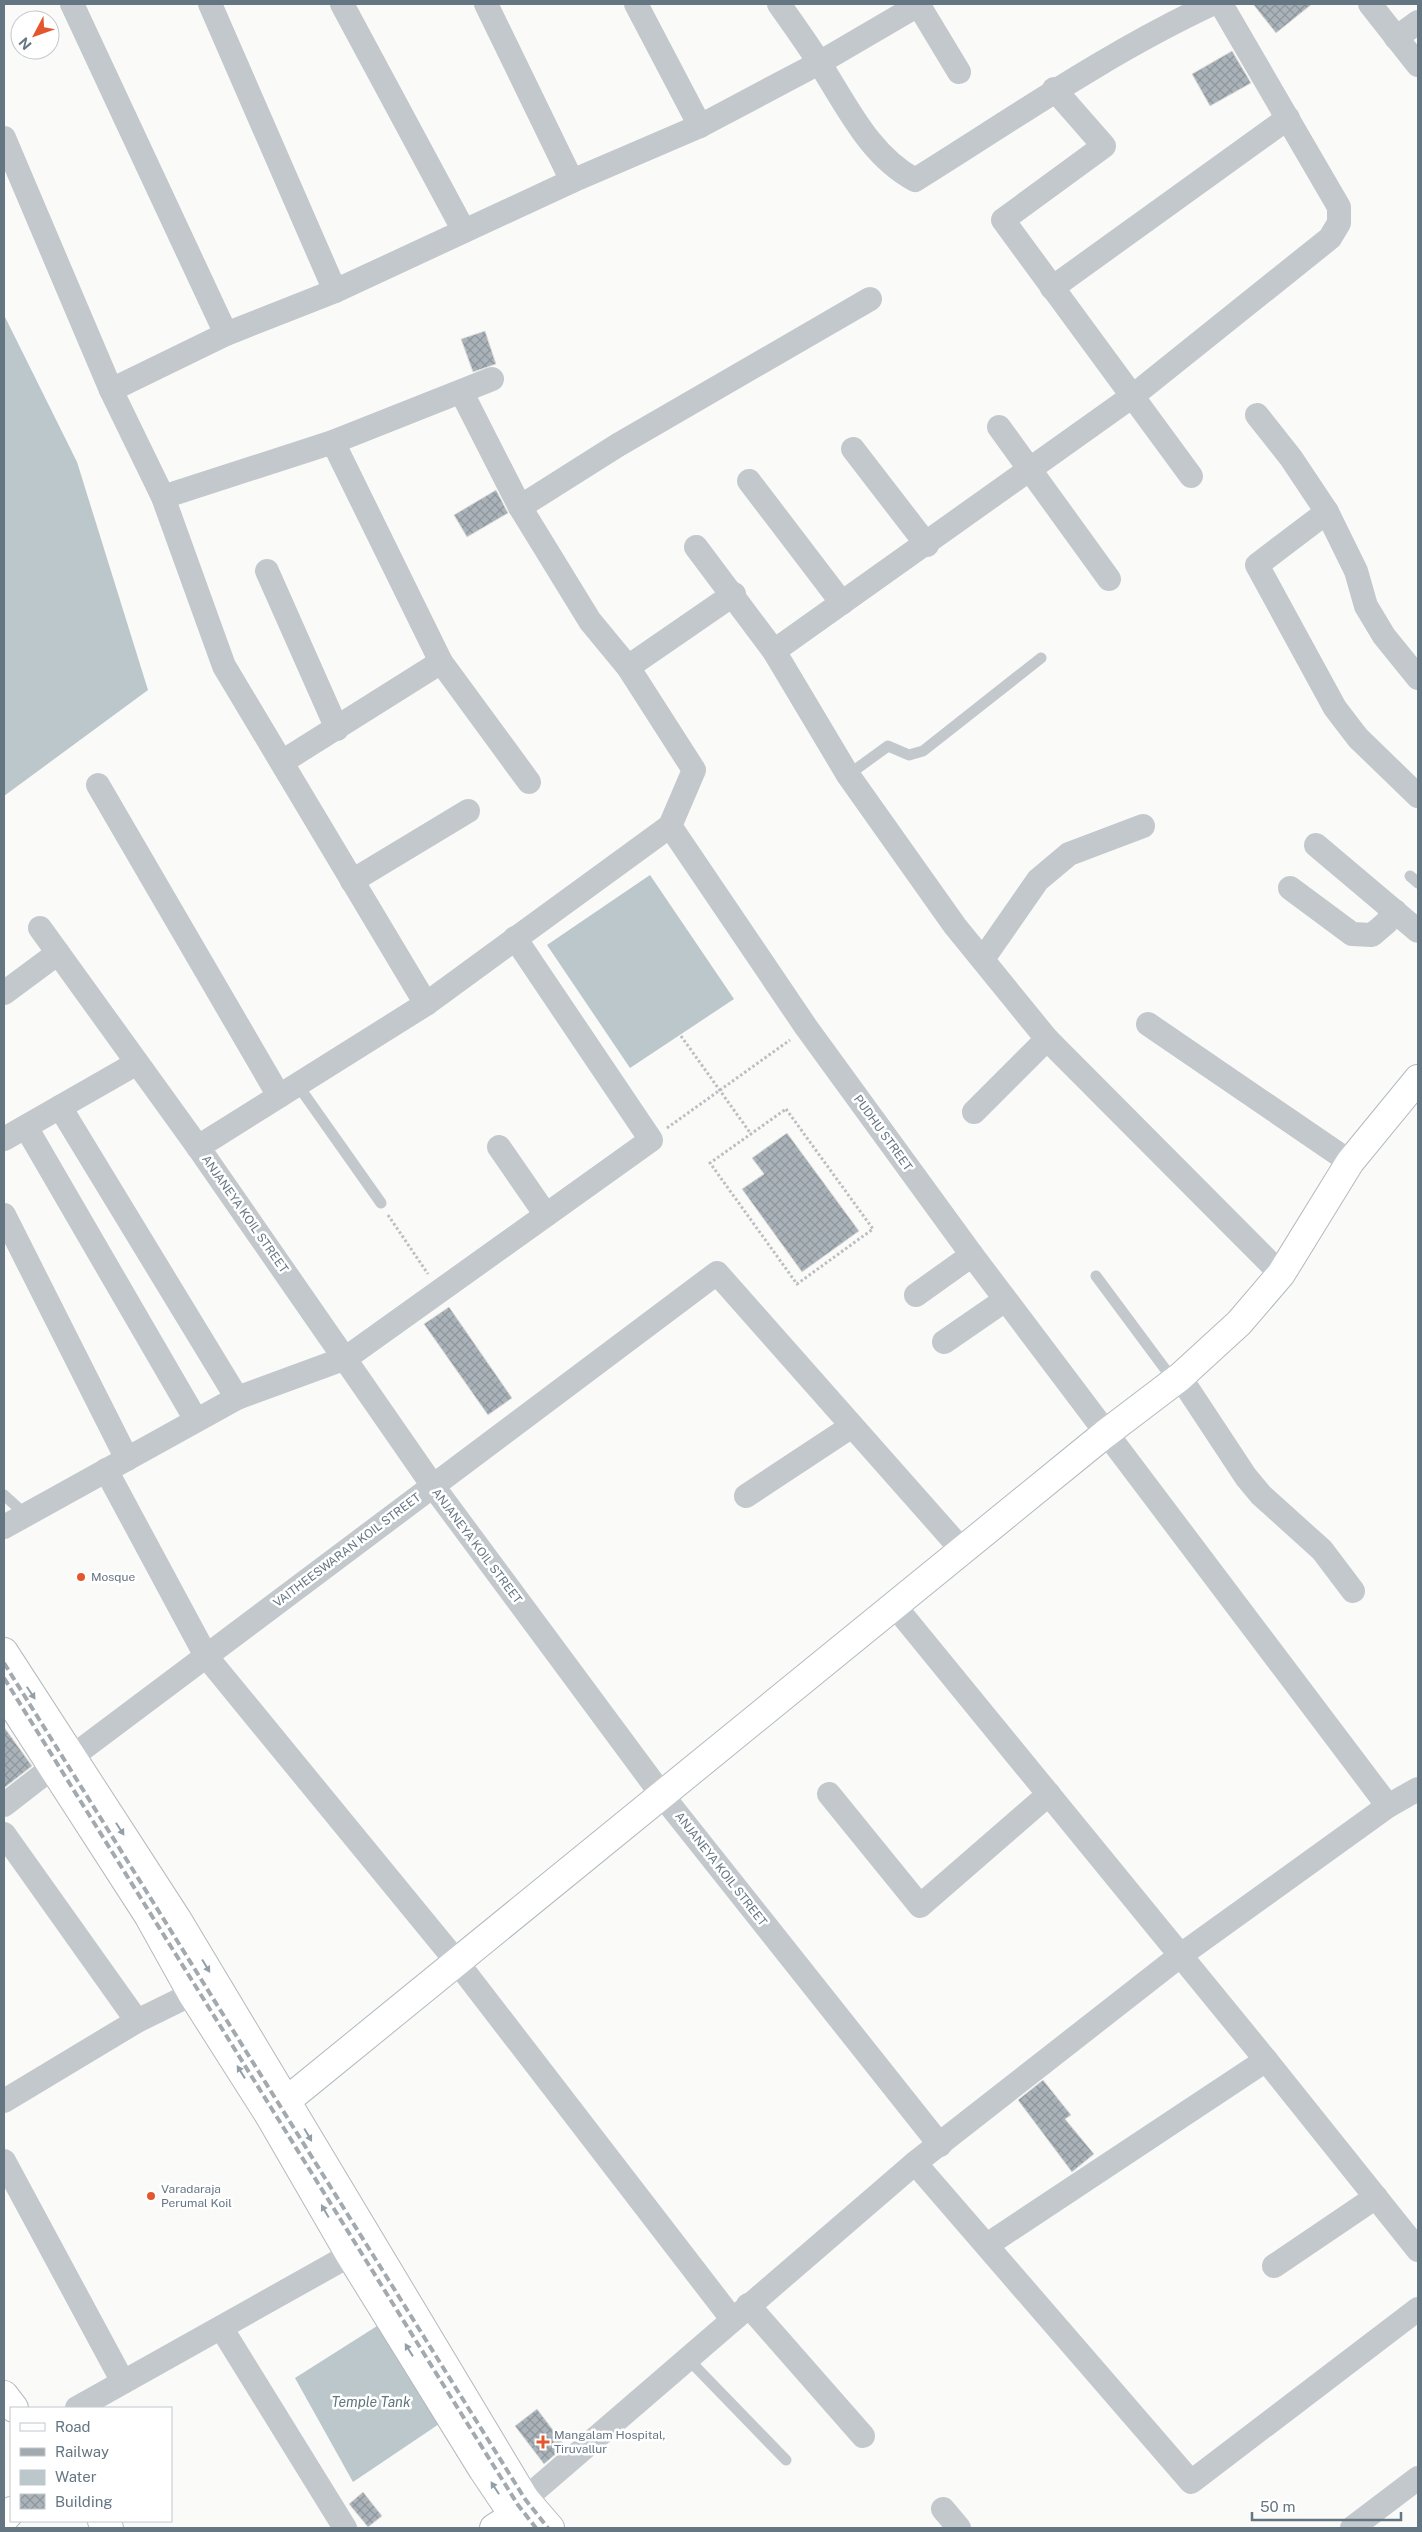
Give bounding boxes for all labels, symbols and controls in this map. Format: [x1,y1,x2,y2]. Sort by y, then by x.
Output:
north arrow [10,10,60,60]
text: N [16,34,35,53]
street label: PUDHU STREET [851,1092,915,1174]
street label: ANJANEYA KOIL STREET [199,1152,291,1276]
street label: ANJANEYA KOIL STREET [429,1486,525,1606]
street label: VAITHEESWARAN KOIL STREET [271,1490,423,1610]
place label: Mosque [91,1570,135,1584]
marker: Mosque [75,1571,87,1583]
one-way arrow [26,1686,36,1699]
street label: ANJANEYA KOIL STREET [672,1809,770,1929]
one-way arrow [115,1822,125,1835]
one-way arrow [201,1960,210,1973]
one-way arrow [236,2065,246,2078]
one-way arrow [304,2129,313,2142]
place label: Varadaraja Perumal Koil [161,2182,232,2210]
marker: Varadaraja Perumal Koil [145,2190,157,2202]
one-way arrow [320,2205,329,2218]
one-way arrow [404,2344,414,2357]
water label: Temple Tank [332,2394,411,2410]
legend [10,2407,172,2522]
text: Road [55,2418,91,2435]
place label: Mangalam Hospital, Tiruvallur [554,2428,666,2456]
marker: Mangalam Hospital, Tiruvallur [536,2435,550,2449]
text: Railway [55,2443,109,2460]
text: Water [55,2468,97,2485]
one-way arrow [490,2481,500,2495]
scale bar [1252,2490,1401,2522]
text: Building [55,2493,113,2510]
text: 50 m [1260,2498,1295,2515]

